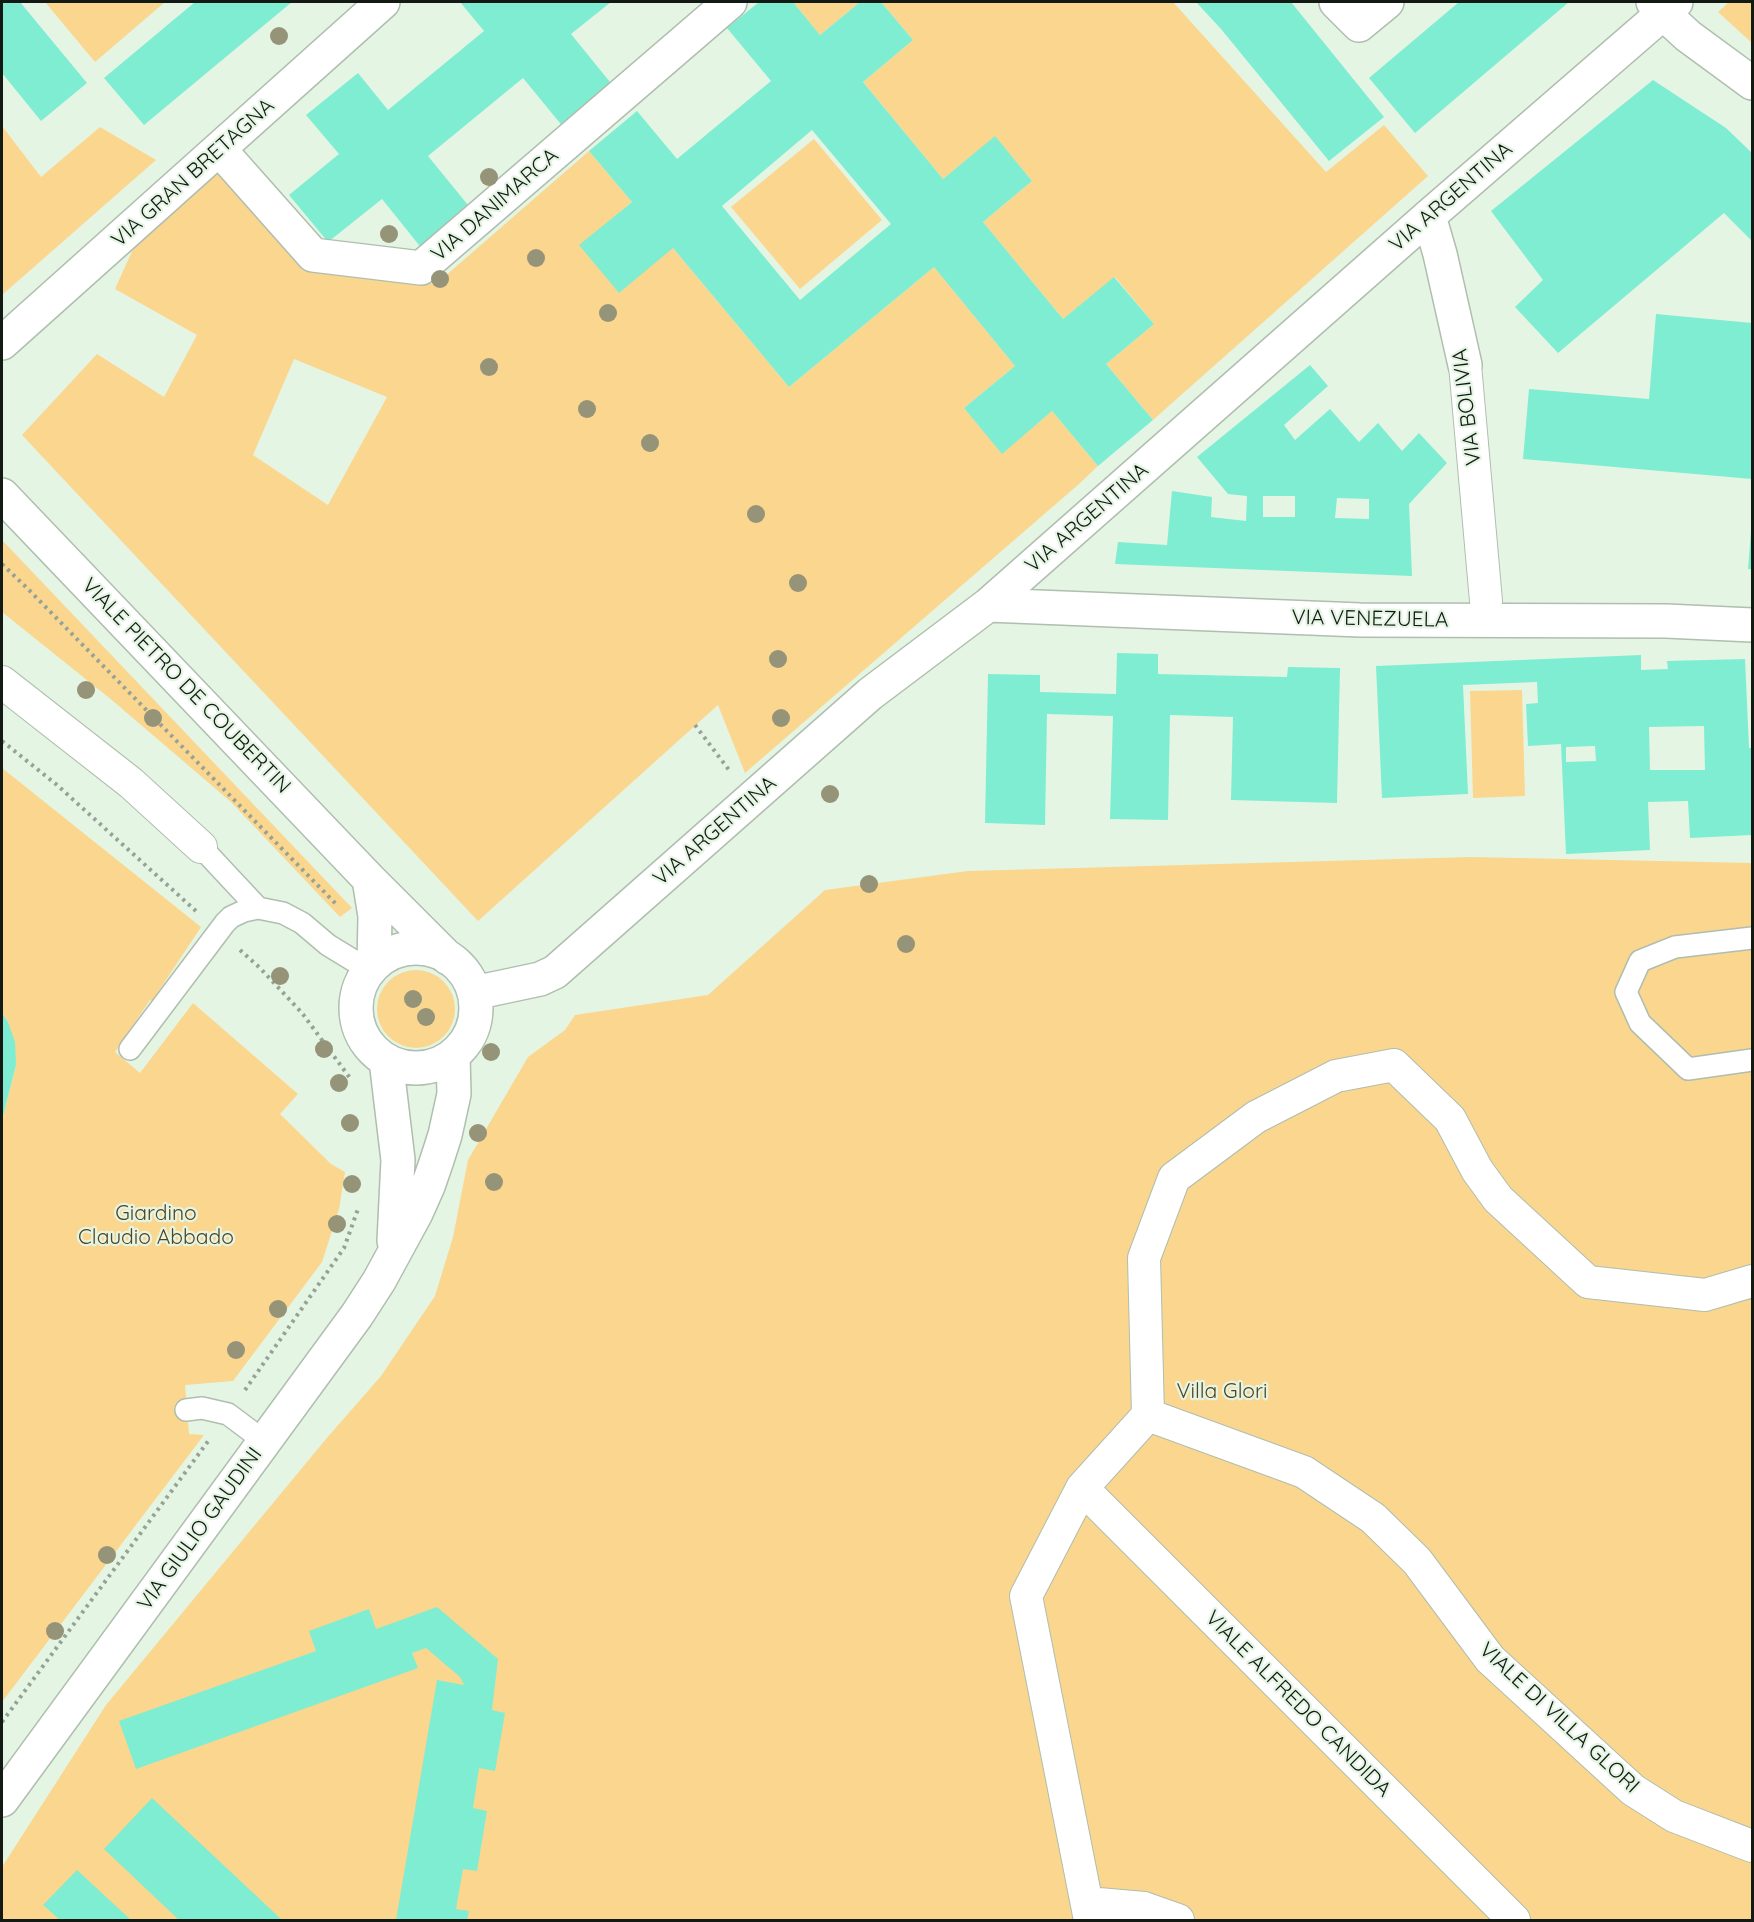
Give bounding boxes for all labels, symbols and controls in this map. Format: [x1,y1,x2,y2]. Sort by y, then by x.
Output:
street label: VIA GRAN BRETAGNA [107,93,279,253]
street label: VIA ARGENTINA [1384,137,1518,257]
street label: VIA DANIMARCA [426,143,564,267]
street label: VIA BOLIVIA [1447,347,1487,467]
street label: VIA ARGENTINA [1020,458,1154,578]
street label: VIALE PIETRO DE COUBERTIN [76,573,296,799]
street label: VIA VENEZUELA [1291,605,1449,633]
street label: VIA ARGENTINA [648,771,782,891]
park label: Giardino Claudio Abbado [78,1201,234,1251]
park label: Villa Glori [1176,1379,1268,1405]
street label: VIA GIULIO GAUDINI [132,1443,268,1615]
street label: VIALE ALFREDO CANDIDA [1200,1606,1396,1802]
street label: VIALE DI VILLA GLORI [1474,1637,1644,1799]

